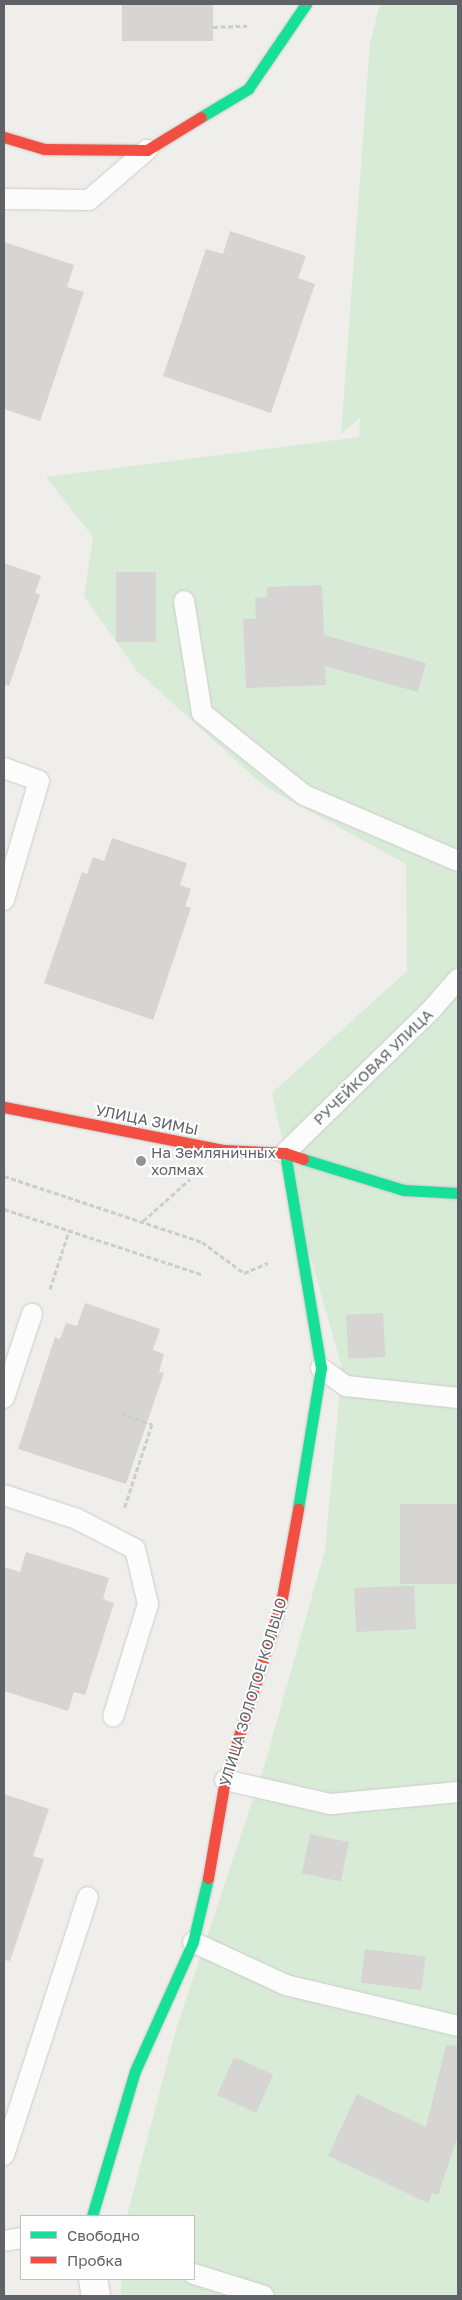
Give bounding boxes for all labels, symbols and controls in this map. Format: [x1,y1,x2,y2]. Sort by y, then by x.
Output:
street label: РУЧЕЙКОВАЯ УЛИЦА [310,1005,436,1129]
street label: УЛИЦА ЗИМЫ [94,1101,200,1139]
place label: На Земляничных холмах [151,1143,276,1178]
marker: На Земляничных холмах [135,1155,147,1167]
street label: УЛИЦА ЗОЛОТОЕ КОЛЬЦО [216,1595,290,1789]
legend [20,2215,195,2280]
text: Свободно [67,2226,140,2244]
text: Пробка [67,2251,122,2269]

